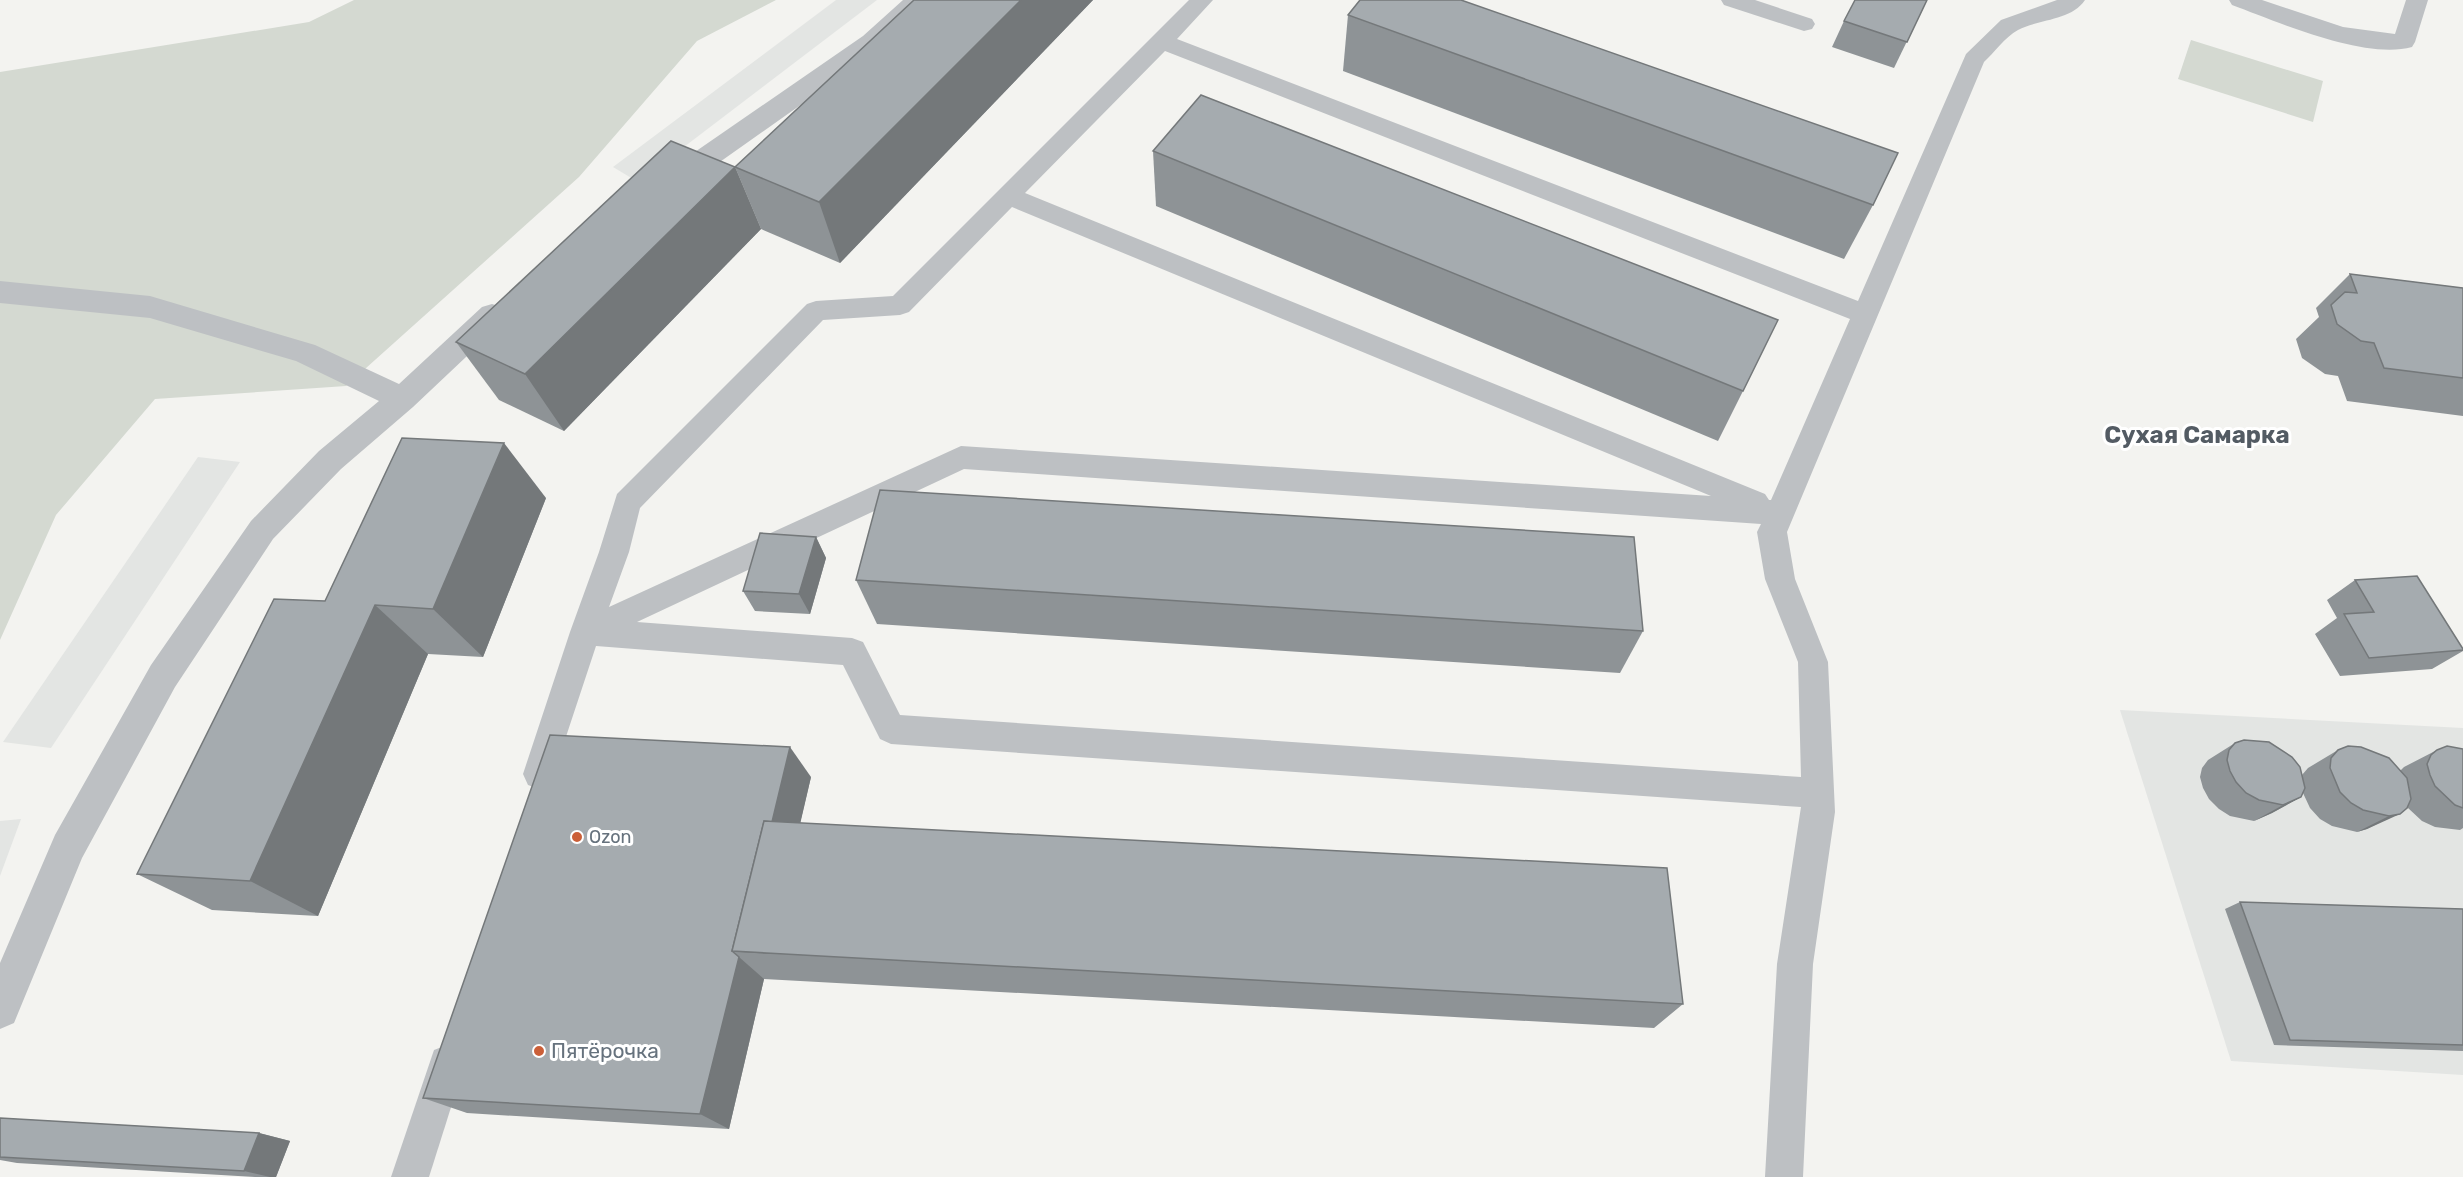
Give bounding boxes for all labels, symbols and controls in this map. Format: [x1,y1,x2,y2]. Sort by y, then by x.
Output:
district label: Сухая Самарка [2104,421,2290,449]
place label: Ozon [589,826,631,848]
marker: Ozon [570,830,584,844]
place label: Пятёрочка [551,1038,659,1063]
marker: Пятёрочка [532,1044,546,1058]

